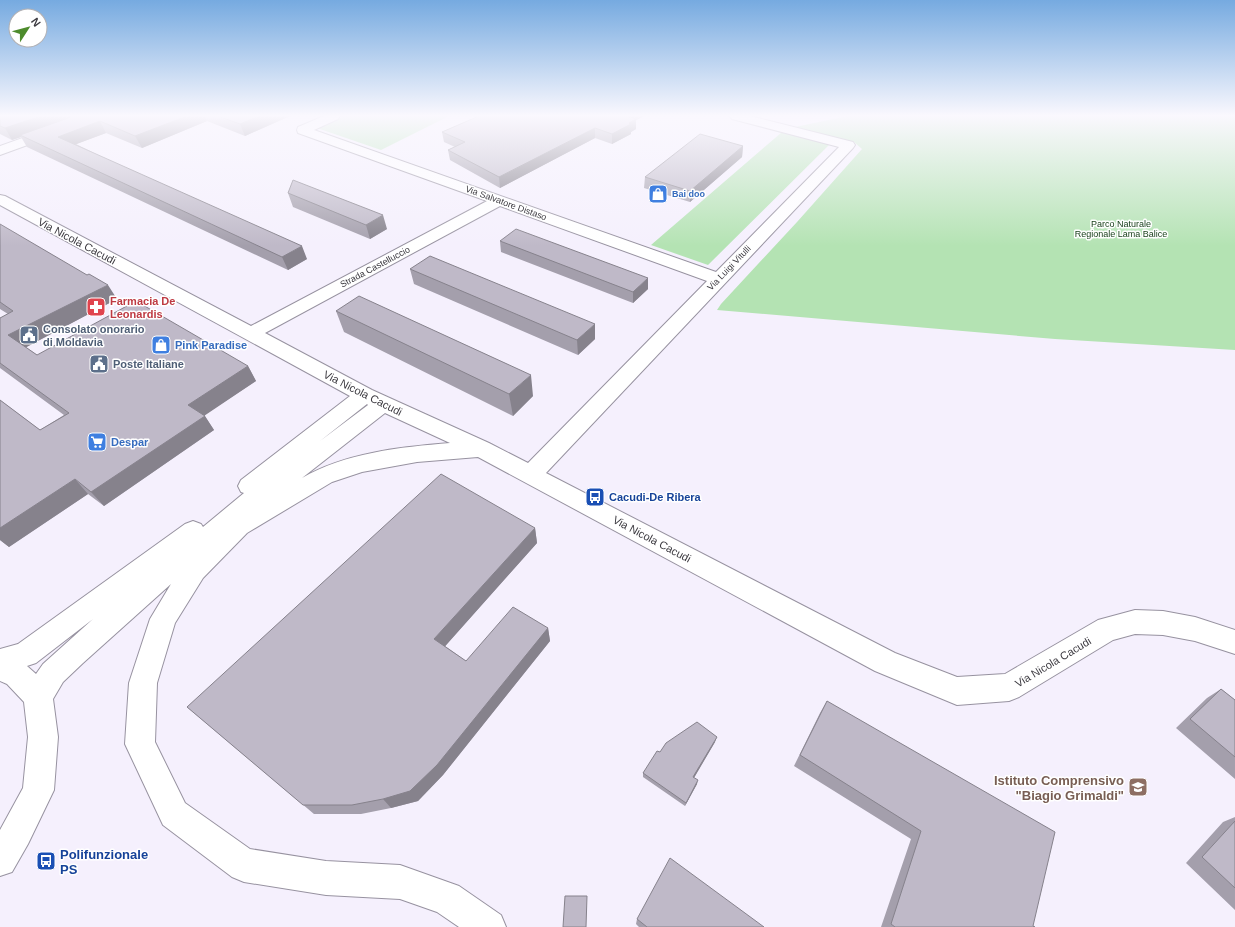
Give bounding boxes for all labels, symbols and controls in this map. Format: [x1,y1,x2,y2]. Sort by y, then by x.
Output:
north arrow [8,8,48,48]
text: N [29,15,43,29]
shop icon: Bai doo [647,183,669,205]
street label: Via Salvatore Distaso [464,184,548,222]
place label: Bai doo [672,189,706,199]
street label: Via Nicola Cacudi [36,215,118,267]
park label: Parco Naturale Regionale Lama Balice [1075,219,1167,239]
street label: Strada Castelluccio [338,244,412,290]
street label: Via Luigi Vitulli [705,244,753,292]
place label: Farmacia De Leonardis [110,295,175,320]
pharmacy icon: Farmacia De Leonardis [85,296,107,318]
place label: Consolato onorario di Moldavia [43,323,145,348]
public building icon: Consolato onorario di Moldavia [18,324,40,346]
shop icon: Pink Paradise [150,334,172,356]
place label: Pink Paradise [175,339,247,351]
public building icon: Poste Italiane [88,353,110,375]
place label: Poste Italiane [113,358,184,370]
street label: Via Nicola Cacudi [322,368,404,418]
supermarket icon: Despar [86,431,108,453]
place label: Despar [111,436,149,448]
bus stop icon: Cacudi-De Ribera [584,486,606,508]
place label: Cacudi-De Ribera [609,491,702,503]
street label: Via Nicola Cacudi [611,513,693,565]
street label: Via Nicola Cacudi [1013,635,1093,689]
place label: Istituto Comprensivo "Biagio Grimaldi" [994,773,1124,803]
school or university icon: Istituto Comprensivo "Biagio Grimaldi" [1127,776,1149,798]
place label: Polifunzionale PS [60,847,148,877]
bus stop icon: Polifunzionale PS [35,850,57,872]

